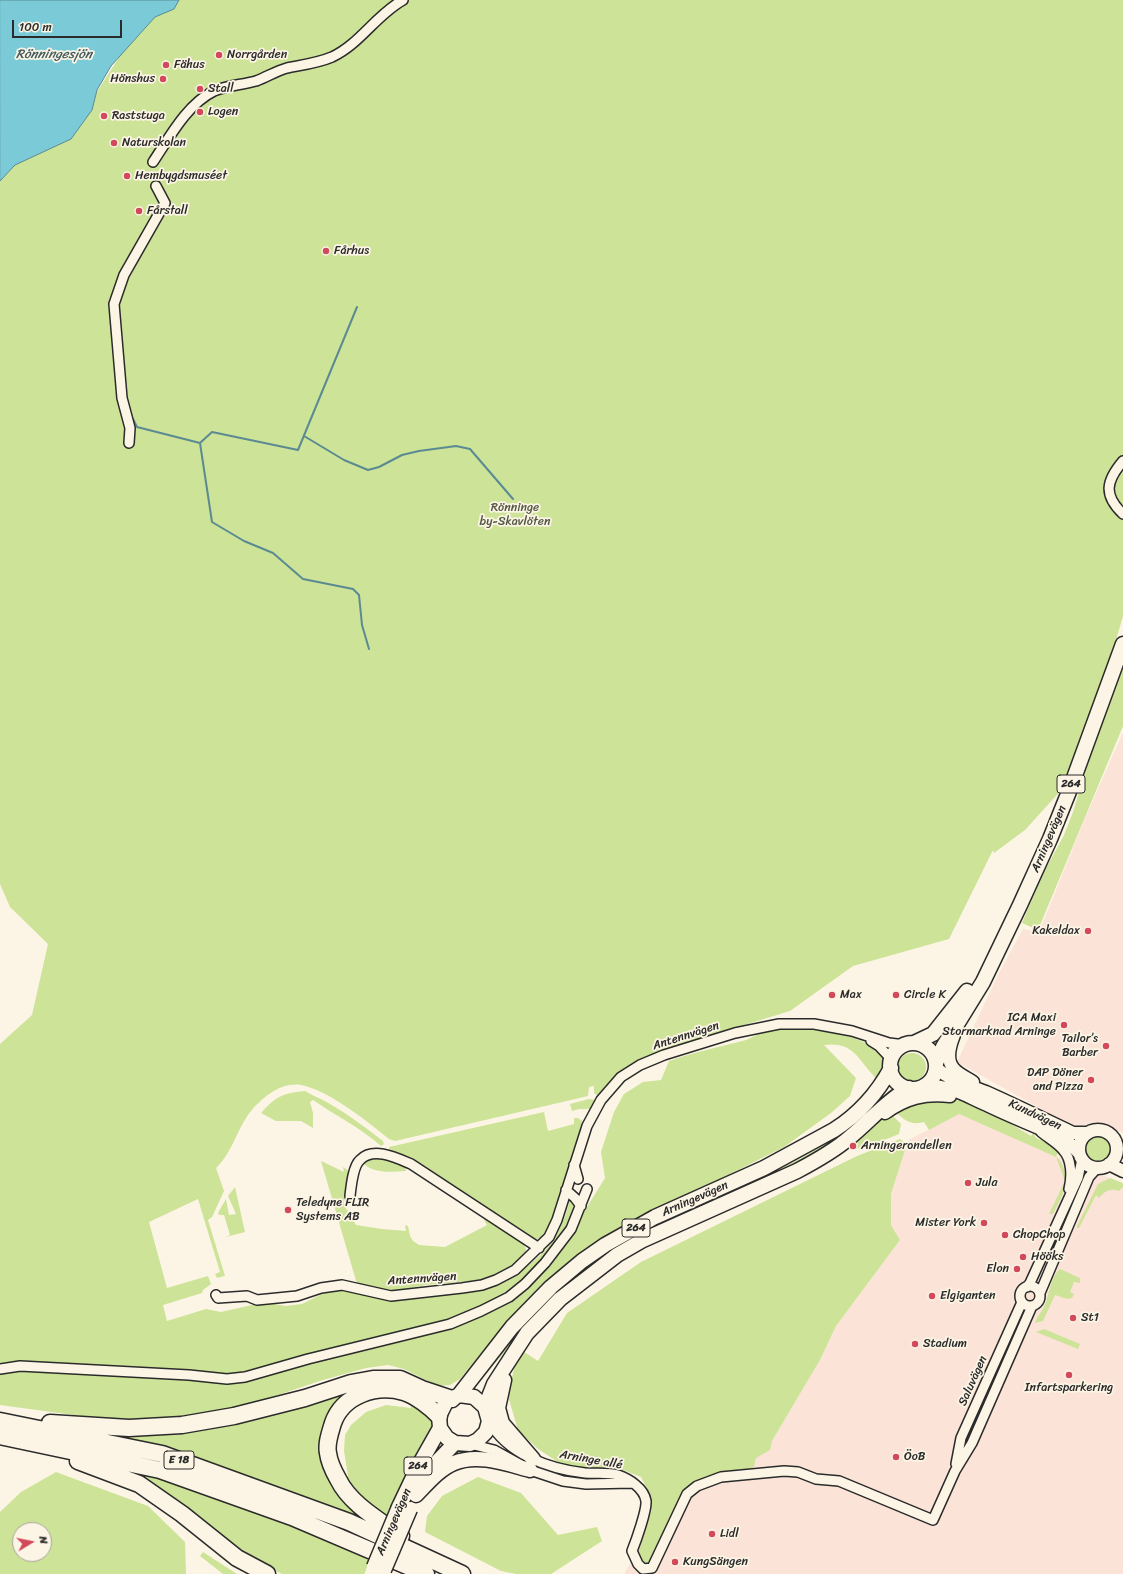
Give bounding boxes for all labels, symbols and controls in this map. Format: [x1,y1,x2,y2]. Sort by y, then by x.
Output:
scale bar [14,12,124,38]
text: 100 m [19,16,52,38]
water label: Rönningesjön [16,47,92,63]
place label: Norrgården [227,48,287,62]
marker: Norrgården [214,50,224,60]
place label: Fähus [174,58,205,72]
marker: Fähus [161,60,171,70]
place label: Hönshus [110,72,155,86]
marker: Hönshus [158,74,168,84]
place label: Stall [208,82,234,96]
marker: Stall [195,84,205,94]
place label: Logen [208,105,238,119]
marker: Logen [195,107,205,117]
place label: Raststuga [112,109,165,123]
marker: Raststuga [99,111,109,121]
place label: Naturskolan [122,136,186,150]
marker: Naturskolan [109,138,119,148]
place label: Hembygdsmuséet [135,169,227,183]
marker: Hembygdsmuséet [122,171,132,181]
place label: Fårstall [147,204,188,218]
marker: Fårstall [134,206,144,216]
place label: Fårhus [334,244,369,258]
marker: Fårhus [321,246,331,256]
park label: Rönninge by-Skavlöten [480,501,550,529]
road number: 264 [1057,775,1085,793]
street label: Arningevägen [1028,803,1070,875]
place label: Kakeldax [1032,924,1080,938]
marker: Kakeldax [1083,926,1093,936]
place label: Max [840,988,862,1002]
place label: Circle K [904,988,946,1002]
marker: Max [827,990,837,1000]
marker: Circle K [891,990,901,1000]
place label: ICA Maxi Stormarknad Arninge [942,1011,1056,1039]
street label: Antennvägen [651,1018,721,1054]
marker: ICA Maxi Stormarknad Arninge [1059,1020,1069,1030]
place label: Tailor’s Barber [1061,1032,1098,1060]
marker: Tailor’s Barber [1101,1041,1111,1051]
place label: DAP Döner and Pizza [1027,1066,1083,1094]
marker: DAP Döner and Pizza [1086,1075,1096,1085]
street label: Kundvägen [1006,1096,1064,1134]
place label: Arningerondellen [861,1139,952,1153]
marker: Arningerondellen [848,1141,858,1151]
place label: Jula [976,1176,998,1190]
street label: Arningevägen [660,1178,730,1220]
marker: Jula [963,1178,973,1188]
place label: Teledyne FLIR Systems AB [296,1196,369,1224]
marker: Teledyne FLIR Systems AB [283,1205,293,1215]
place label: Mister York [915,1216,976,1230]
marker: Mister York [979,1218,989,1228]
road number: 264 [622,1219,650,1237]
place label: ChopChop [1013,1228,1065,1242]
marker: ChopChop [1000,1230,1010,1240]
place label: Hööks [1031,1250,1064,1264]
marker: Hööks [1018,1252,1028,1262]
place label: Elon [986,1262,1009,1276]
marker: Elon [1012,1264,1022,1274]
street label: Antennvägen [387,1269,457,1289]
place label: Elgiganten [940,1289,996,1303]
marker: Elgiganten [927,1291,937,1301]
place label: St1 [1081,1311,1099,1325]
marker: St1 [1068,1313,1078,1323]
place label: Stadium [923,1337,967,1351]
marker: Stadium [910,1339,920,1349]
street label: Saluvägen [956,1354,990,1408]
marker: Infartsparkering [1064,1370,1074,1380]
place label: Infartsparkering [1025,1381,1113,1395]
street label: Arninge allé [558,1447,624,1473]
place label: ÖoB [904,1450,925,1464]
road number: E 18 [164,1451,194,1469]
marker: ÖoB [891,1452,901,1462]
road number: 264 [404,1457,432,1475]
street label: Arningevägen [373,1486,415,1558]
north arrow [12,1522,52,1562]
place label: Lidl [720,1527,739,1541]
marker: Lidl [707,1529,717,1539]
text: N [33,1535,53,1545]
place label: KungSängen [683,1555,748,1569]
marker: KungSängen [670,1557,680,1567]

